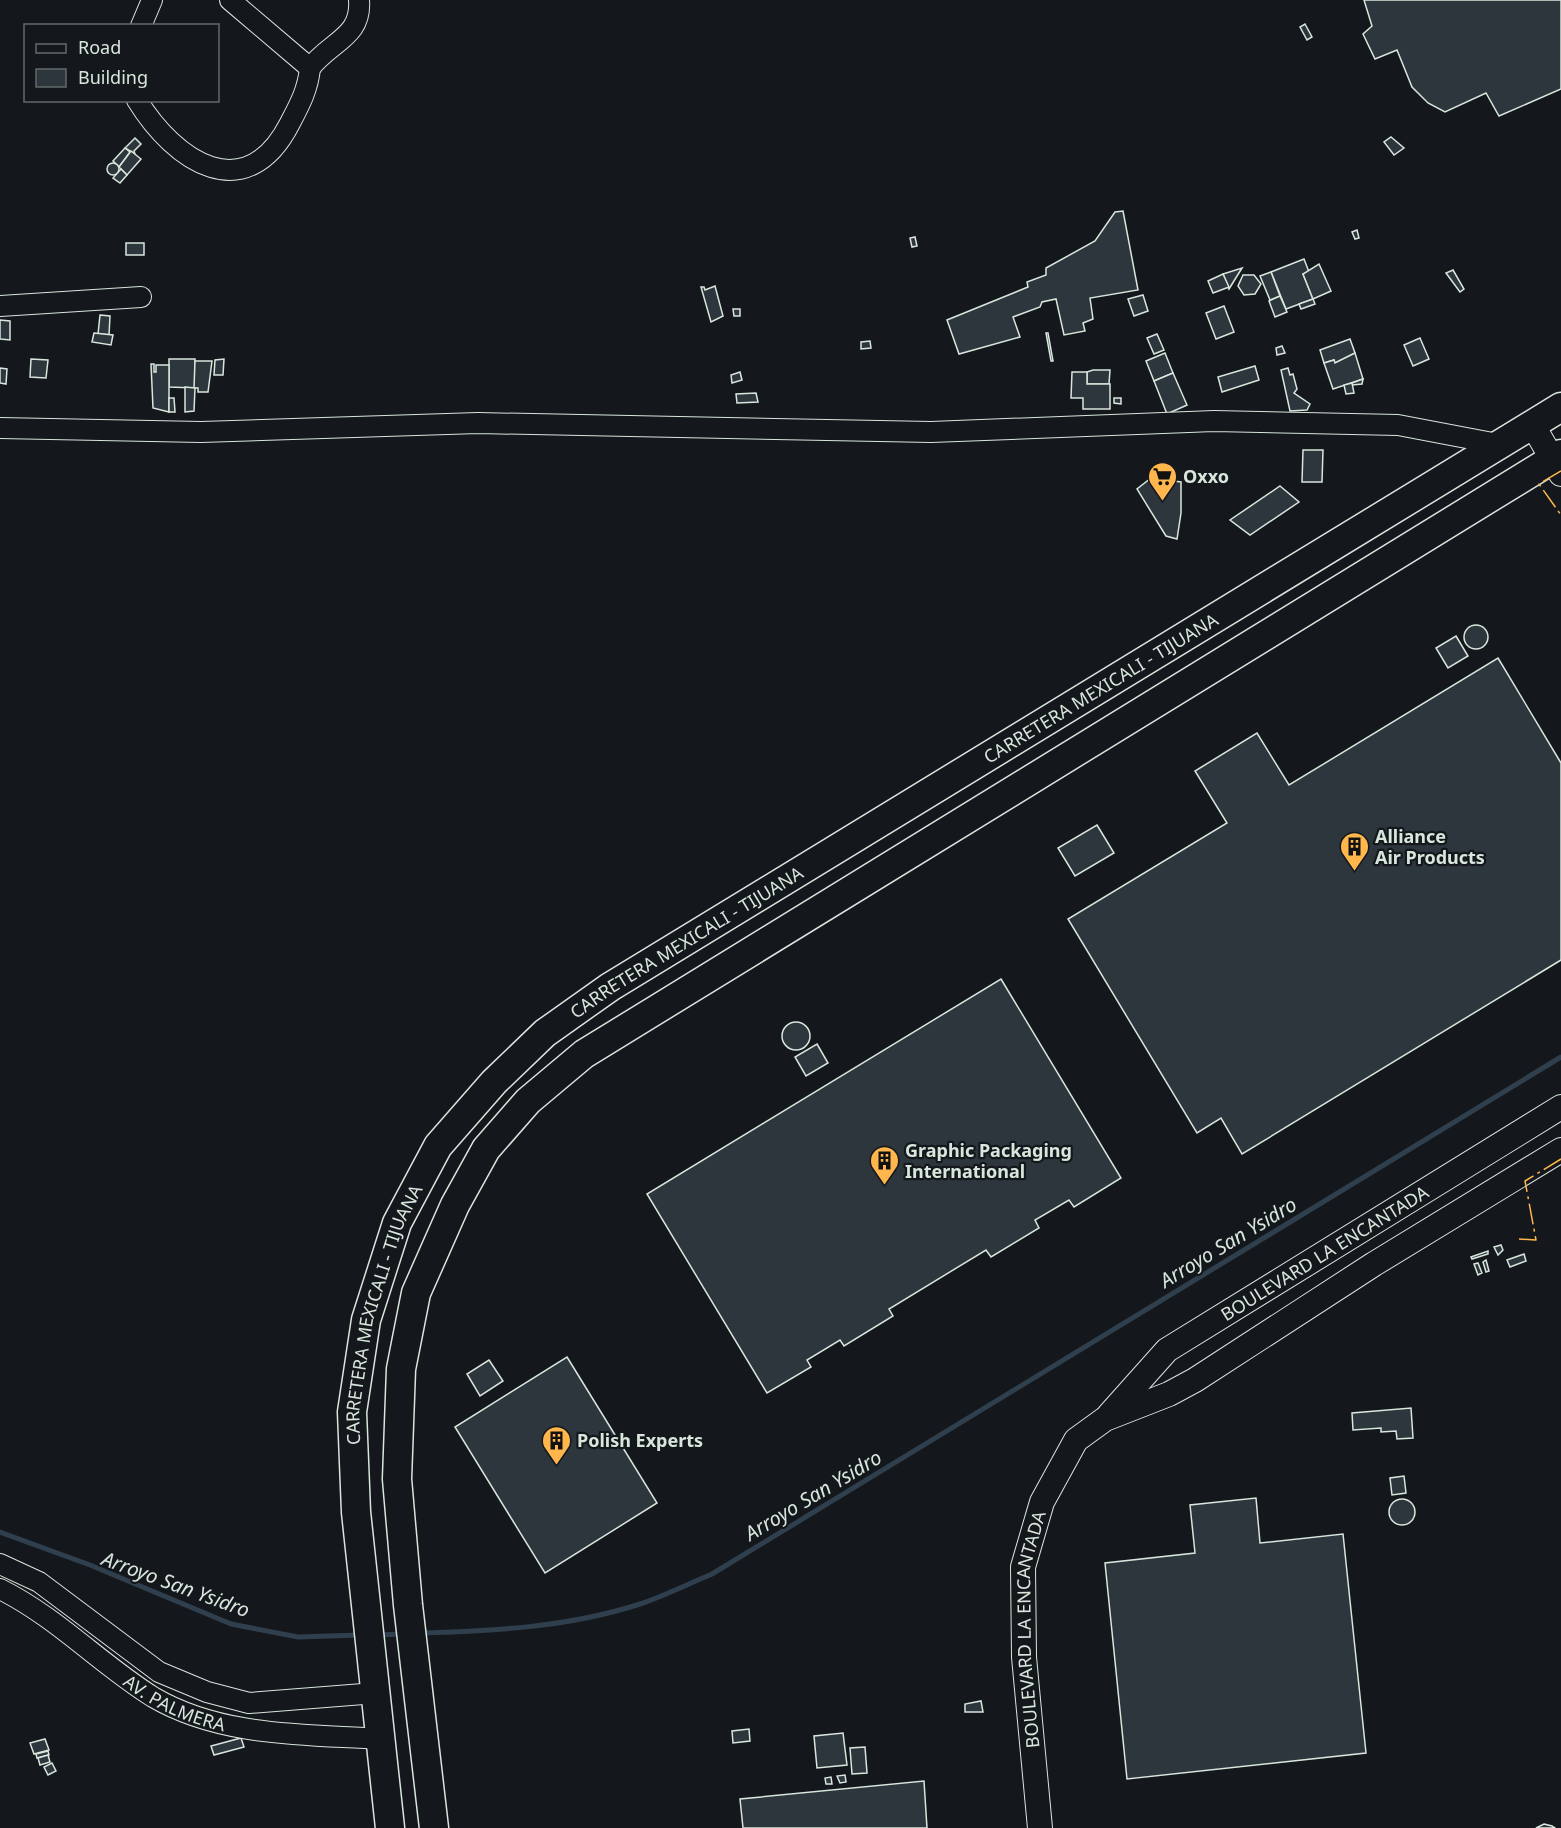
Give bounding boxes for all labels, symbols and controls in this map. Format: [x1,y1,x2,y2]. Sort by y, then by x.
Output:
legend [24,24,219,102]
text: Road [78,35,121,59]
text: Building [78,65,148,89]
supermarket icon: Oxxo [1146,460,1178,502]
place label: Oxxo [1183,464,1229,488]
street label: CARRETERA MEXICALI - TIJUANA [979,607,1223,768]
place label: Alliance Air Products [1375,824,1485,869]
building icon: Alliance Air Products [1338,830,1370,872]
street label: CARRETERA MEXICALI - TIJUANA [565,860,808,1024]
place label: Graphic Packaging International [905,1138,1072,1183]
building icon: Graphic Packaging International [868,1144,900,1186]
street label: CARRETERA MEXICALI - TIJUANA [340,1180,428,1445]
street label: BOULEVARD LA ENCANTADA [1216,1180,1433,1326]
water label: Arroyo San Ysidro [1153,1190,1301,1295]
building icon: Polish Experts [540,1424,572,1466]
place label: Polish Experts [577,1428,703,1452]
water label: Arroyo San Ysidro [738,1443,886,1548]
street label: BOULEVARD LA ENCANTADA [1011,1507,1051,1749]
water label: Arroyo San Ysidro [97,1544,254,1623]
street label: AV. PALMERA [119,1669,228,1736]

